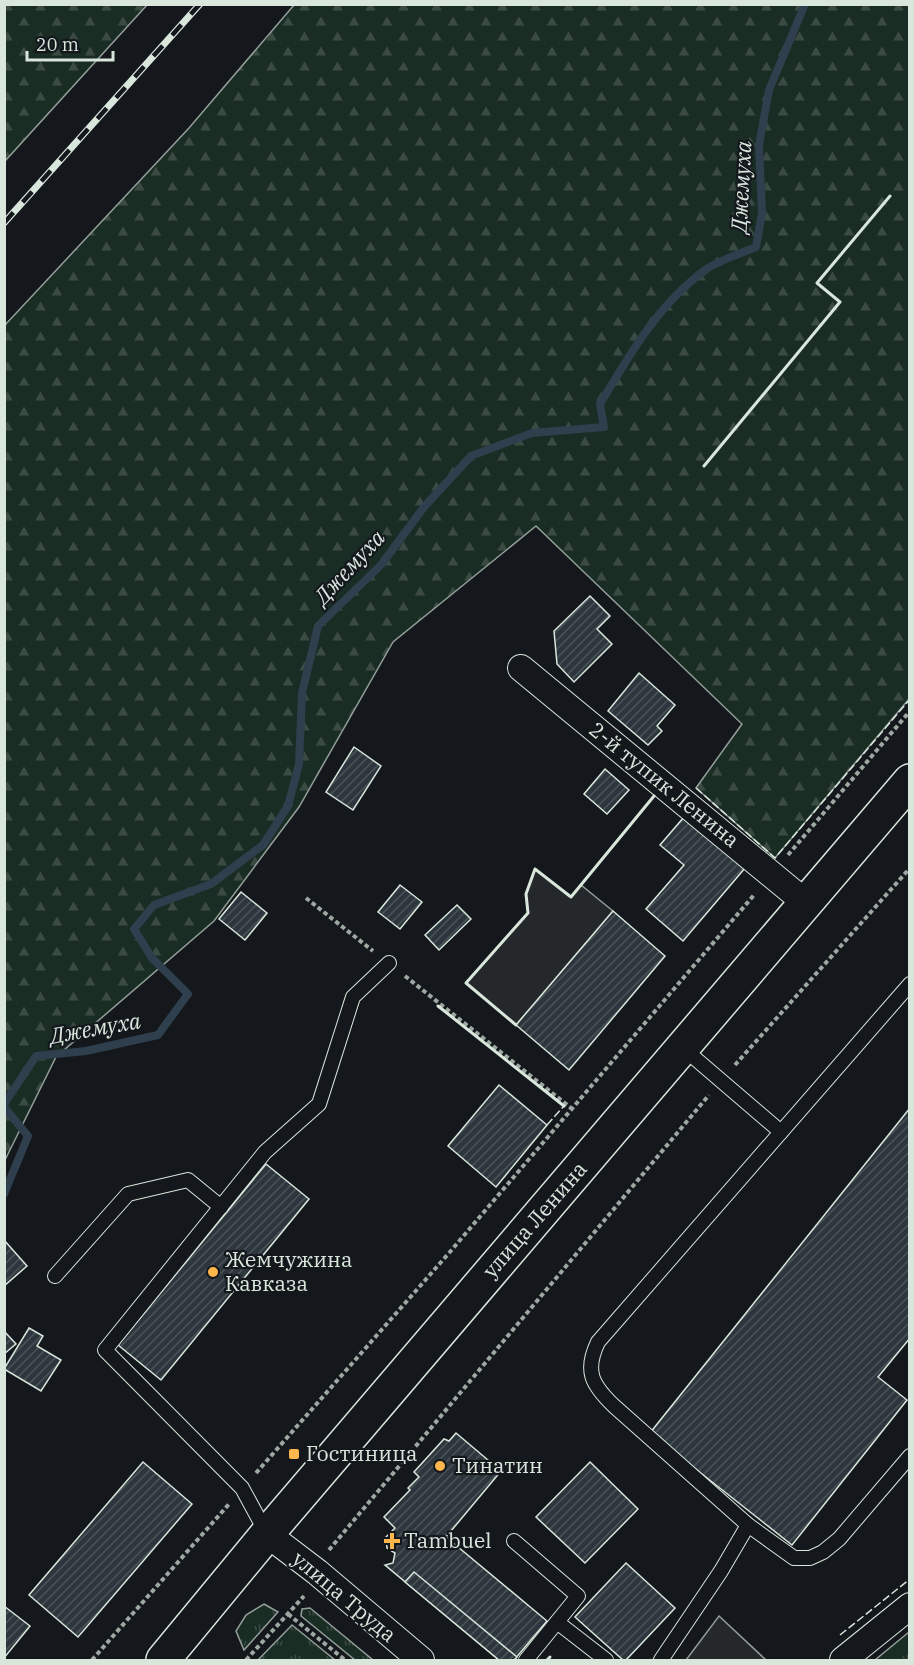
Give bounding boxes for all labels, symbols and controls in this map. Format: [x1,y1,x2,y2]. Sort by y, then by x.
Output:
scale bar [27,24,112,62]
text: 20 m [36,33,79,56]
water label: Джемуха [724,140,757,236]
water label: Джемуха [305,523,391,612]
street label: 2-й тупик Ленина [584,715,745,853]
water label: Джемуха [45,1005,143,1050]
street label: улица Ленина [476,1155,593,1284]
place label: Жемчужина Кавказа [225,1245,352,1297]
marker: Жемчужина Кавказа [206,1265,220,1279]
place label: Гостиница [306,1439,418,1467]
marker: Гостиница [287,1447,301,1461]
place label: Тинатин [452,1451,543,1479]
marker: Тинатин [433,1459,447,1473]
place label: Tambuel [404,1526,491,1554]
marker: Tambuel [385,1534,399,1548]
street label: улица Труда [287,1544,403,1648]

